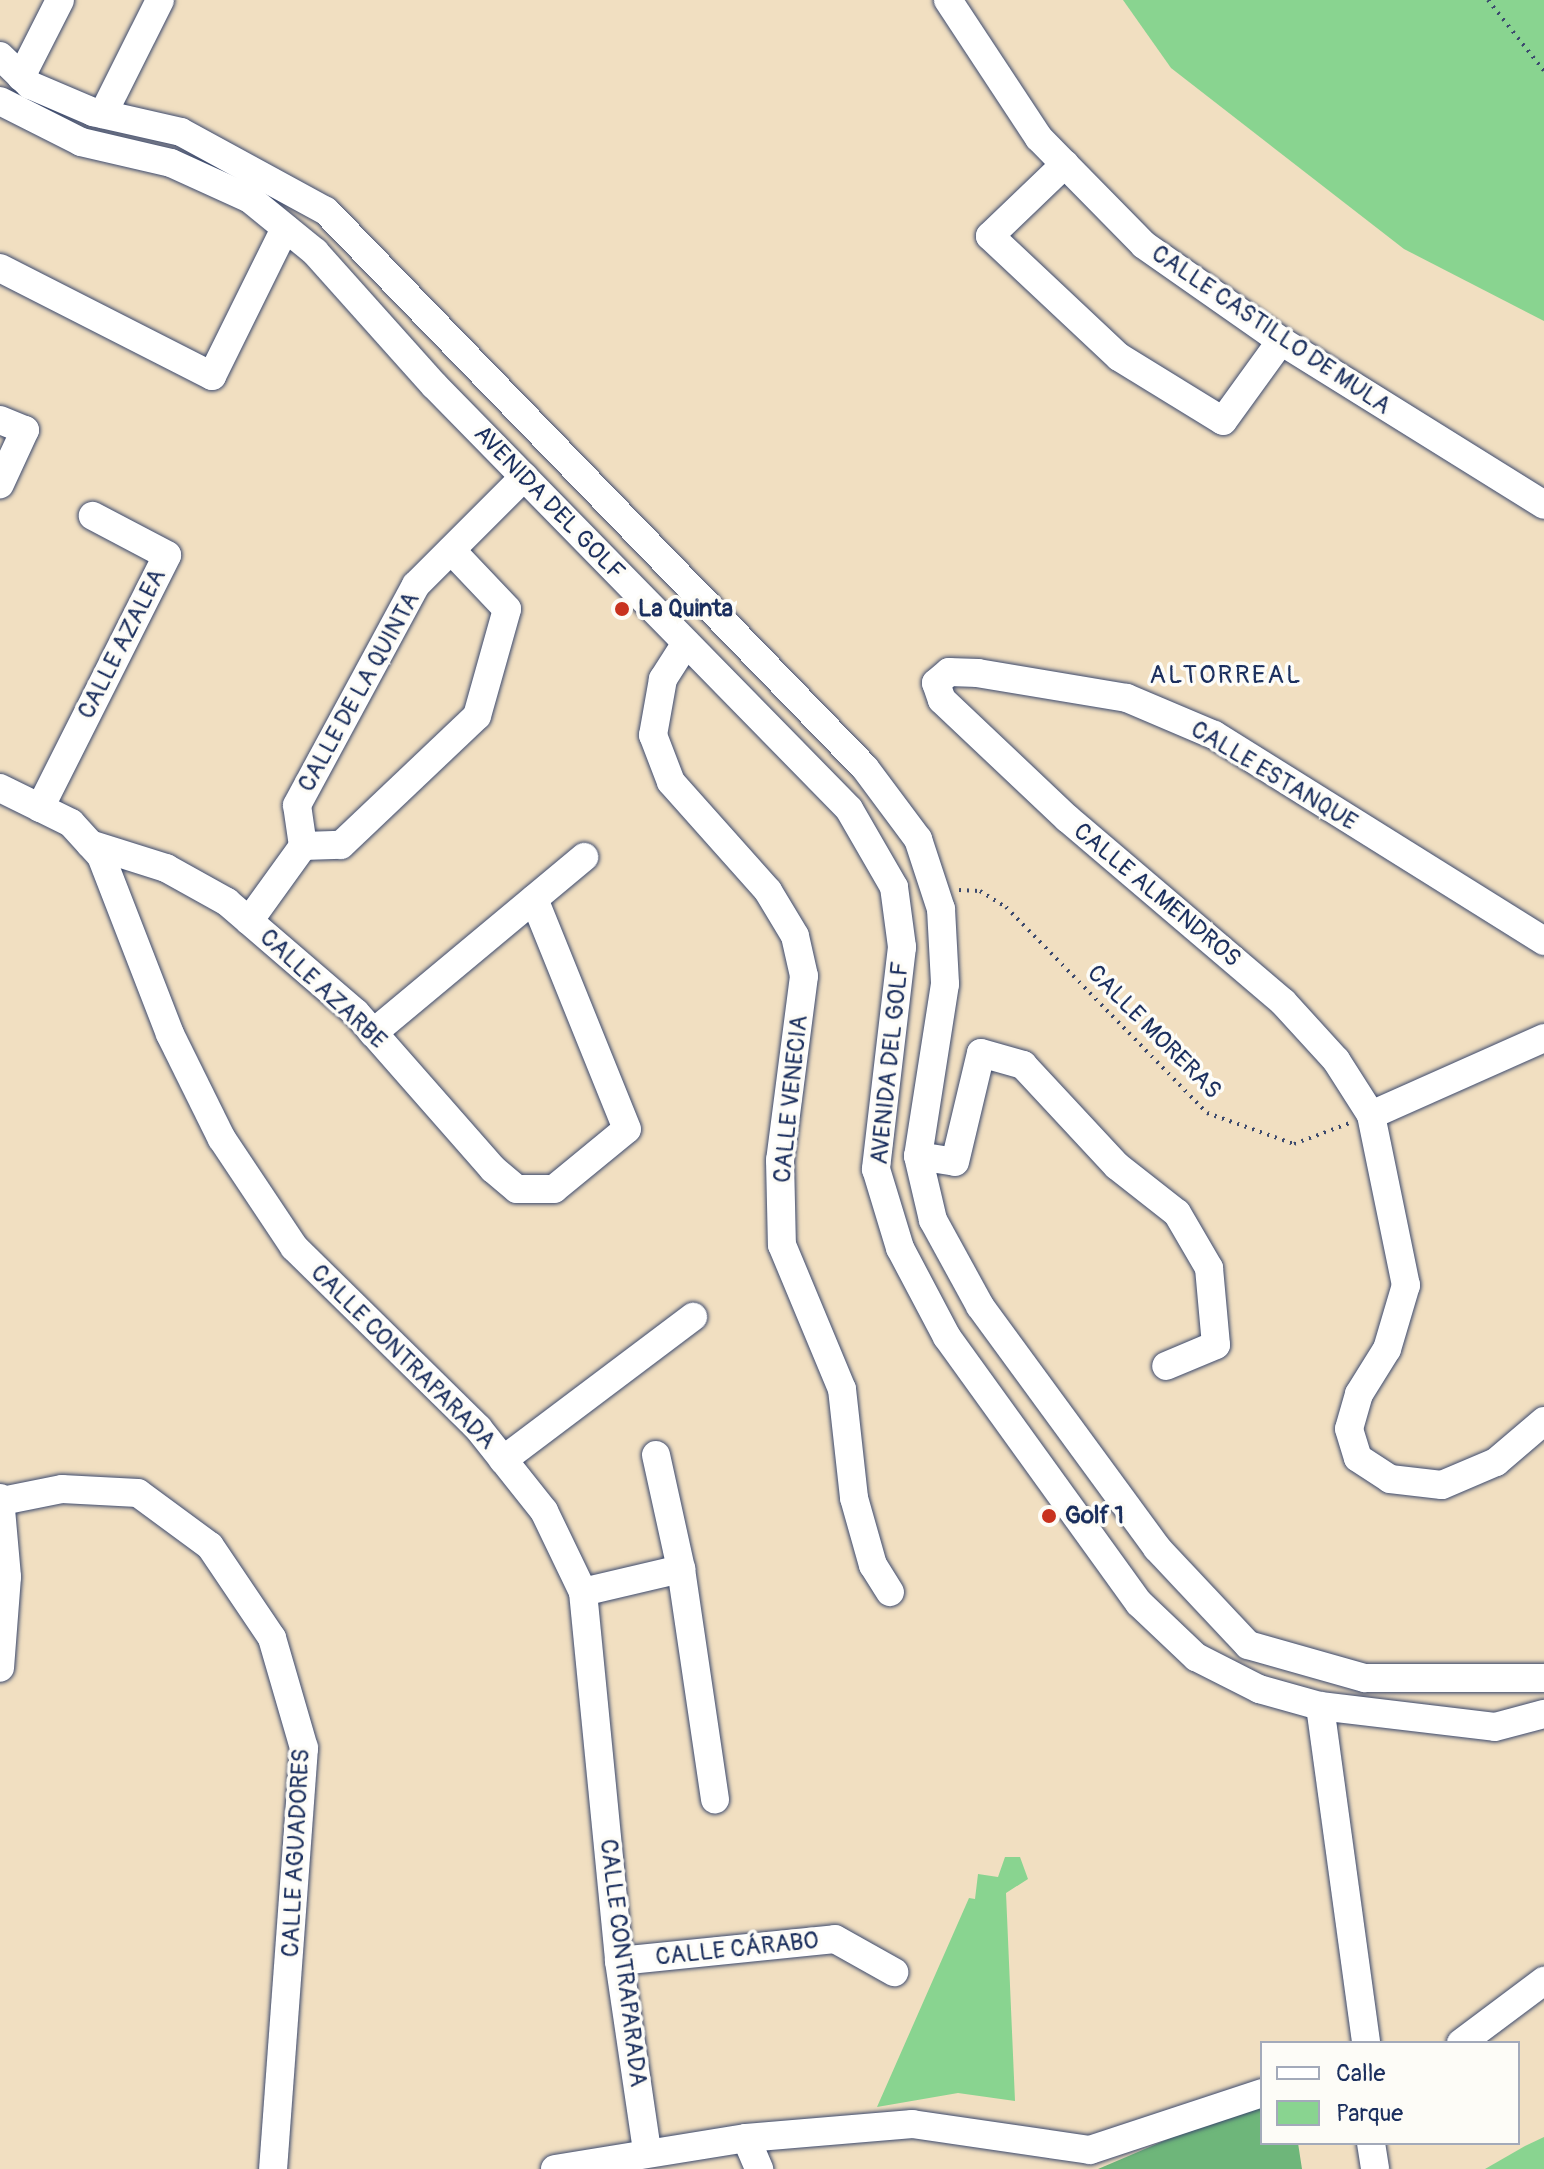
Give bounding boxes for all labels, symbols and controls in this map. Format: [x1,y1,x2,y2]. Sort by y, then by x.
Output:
street label: CALLE CASTILLO DE MULA [1146,239,1396,421]
street label: AVENIDA DEL GOLF [468,420,630,586]
street label: CALLE AZALEA [72,564,172,724]
street label: CALLE DE LA QUINTA [292,587,426,797]
place label: La Quinta [638,595,733,623]
marker: La Quinta [613,600,631,618]
district label: ALTORREAL [1149,660,1303,692]
street label: CALLE ESTANQUE [1186,715,1362,837]
street label: CALLE ALMENDROS [1068,817,1246,973]
street label: CALLE AZARBE [254,923,392,1055]
street label: CALLE MORERAS [1081,959,1227,1105]
street label: AVENIDA DEL GOLF [865,960,915,1166]
street label: CALLE VENECIA [768,1014,814,1184]
street label: CALLE CONTRAPARADA [305,1259,501,1455]
place label: Golf 1 [1065,1502,1124,1530]
marker: Golf 1 [1040,1507,1058,1525]
street label: CALLE AGUADORES [276,1748,316,1958]
street label: CALLE CONTRAPARADA [594,1837,652,2089]
street label: CALLE CÁRABO [654,1926,820,1972]
legend [1260,2041,1520,2145]
text: Calle [1336,2059,1385,2088]
text: Parque [1336,2099,1403,2128]

